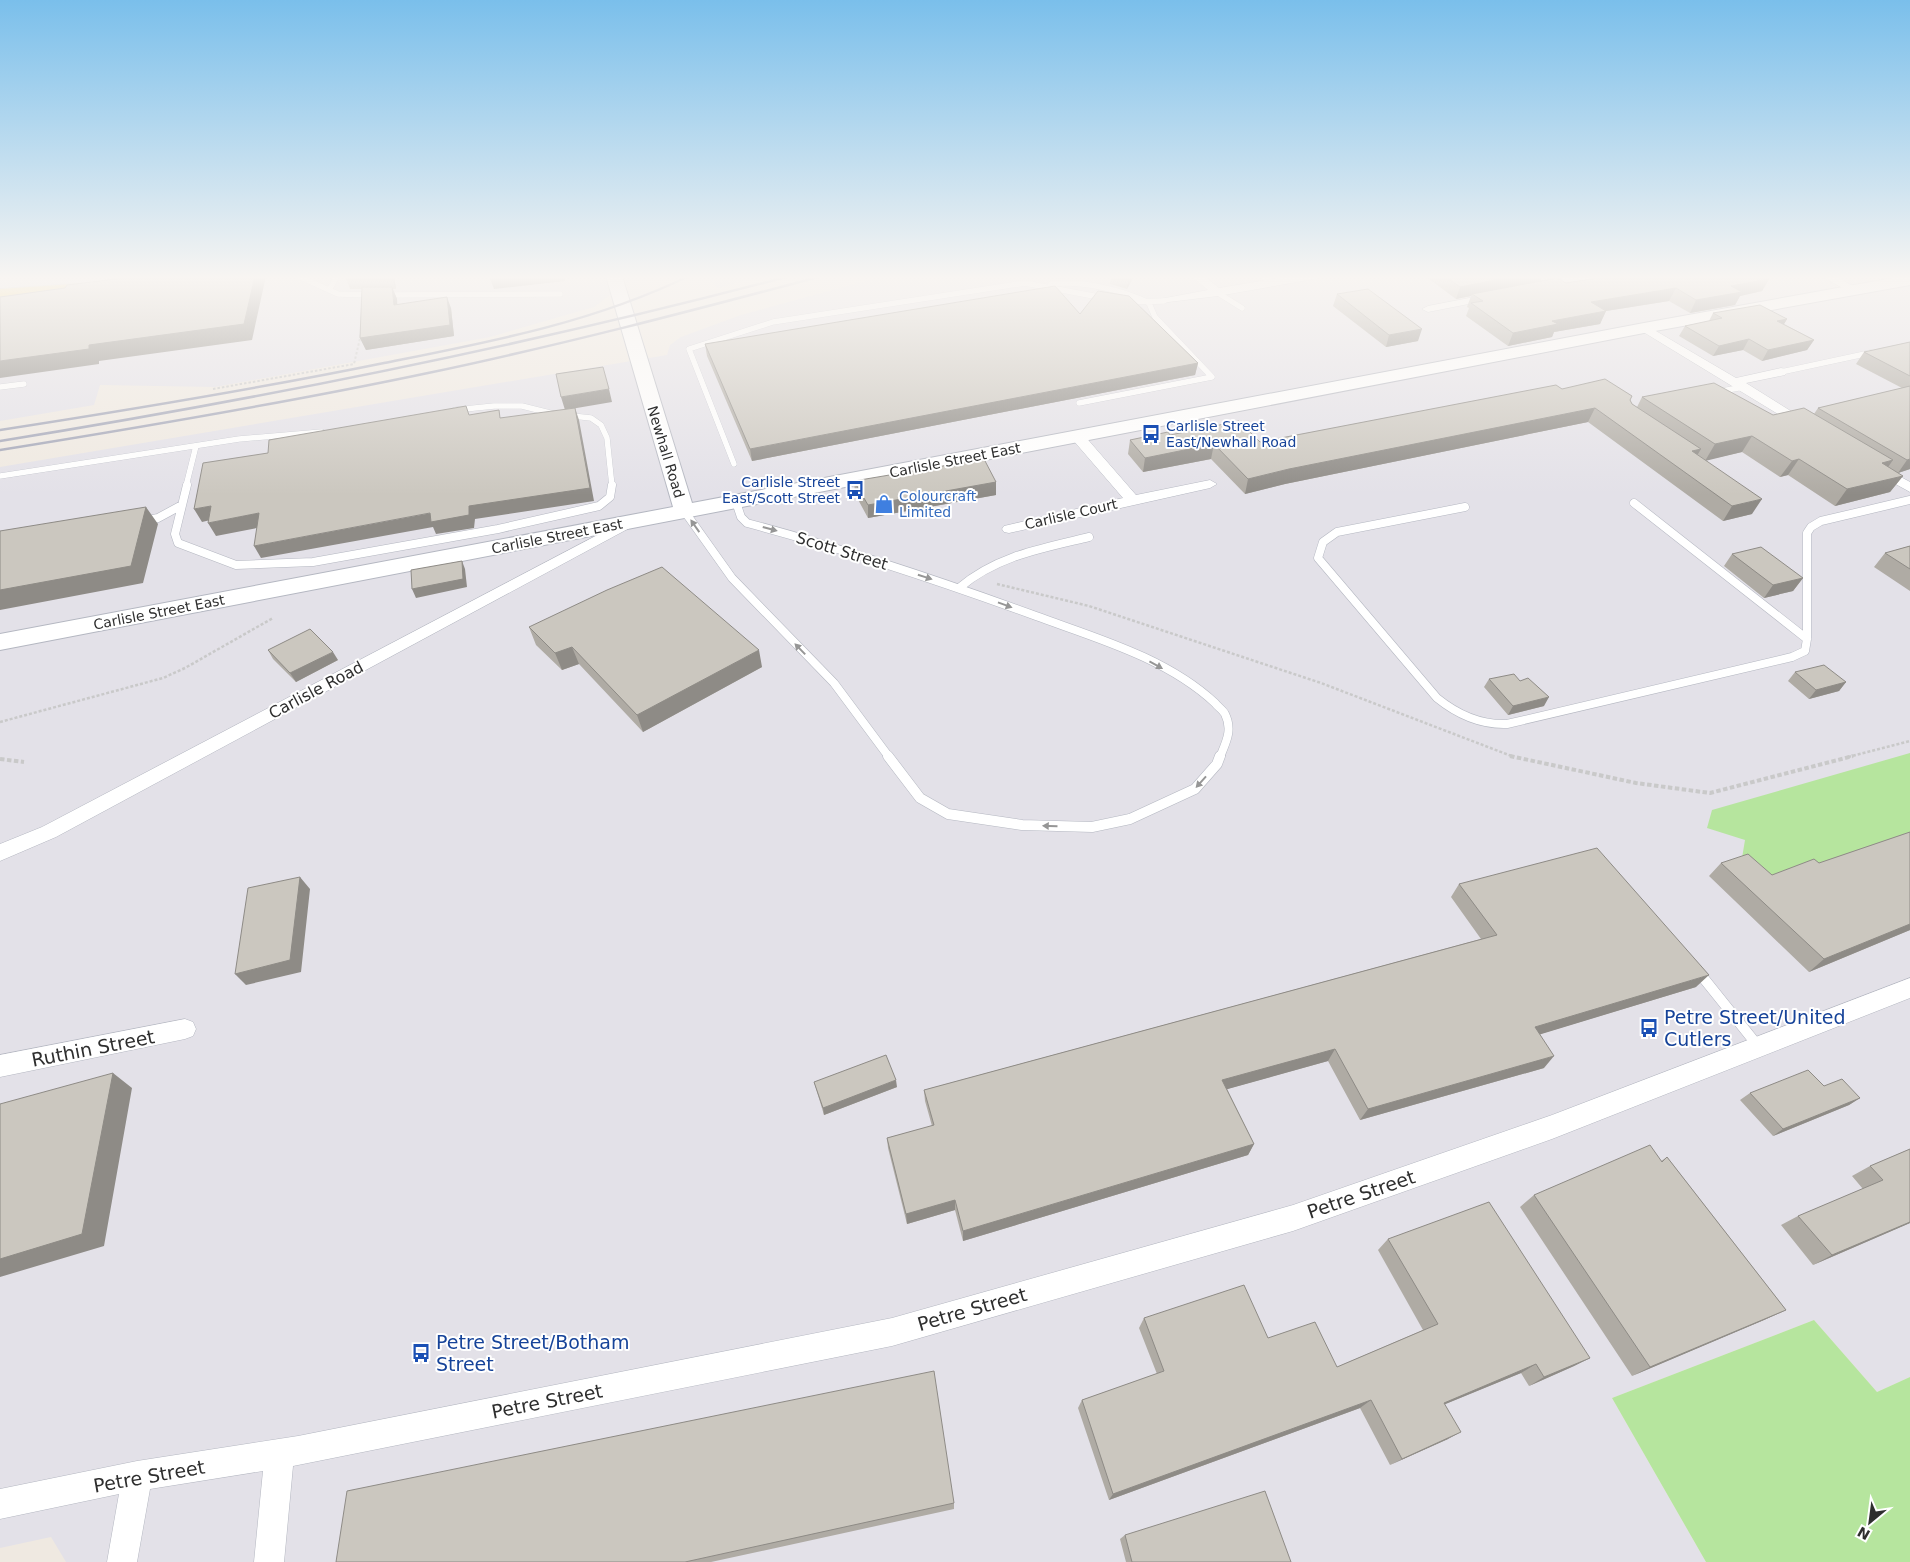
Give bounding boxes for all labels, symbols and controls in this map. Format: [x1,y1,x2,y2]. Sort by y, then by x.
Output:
street label: Newhall Road [644,404,688,500]
place label: Carlisle Street East/Newhall Road [1166,418,1296,450]
bus stop icon: Carlisle Street East/Newhall Road [1140,423,1162,445]
street label: Carlisle Street East [888,439,1022,481]
place label: Carlisle Street East/Scott Street [722,474,841,506]
bus stop icon: Carlisle Street East/Scott Street [844,479,866,501]
place label: Colourcraft Limited [899,488,977,520]
shop icon: Colourcraft Limited [873,493,895,515]
street label: Carlisle Court [1023,495,1119,532]
street label: Carlisle Street East [490,515,624,557]
one-way arrow [689,520,700,533]
one-way arrow [763,525,778,533]
street label: Scott Street [794,528,890,574]
one-way arrow [918,574,933,581]
street label: Carlisle Street East [92,591,226,633]
one-way arrow [998,601,1013,609]
one-way arrow [794,643,806,655]
street label: Carlisle Road [265,657,367,723]
one-way arrow [1150,660,1163,669]
one-way arrow [1195,775,1207,787]
one-way arrow [1041,821,1057,829]
place label: Petre Street/United Cutlers [1664,1006,1846,1050]
bus stop icon: Petre Street/United Cutlers [1638,1017,1660,1039]
street label: Ruthin Street [30,1025,156,1071]
street label: Petre Street [1304,1165,1418,1223]
street label: Petre Street [915,1283,1029,1335]
place label: Petre Street/Botham Street [436,1331,629,1375]
bus stop icon: Petre Street/Botham Street [410,1342,432,1364]
street label: Petre Street [490,1379,604,1423]
street label: Petre Street [92,1455,206,1497]
north arrow [1845,1497,1895,1547]
text: N [1855,1524,1873,1543]

